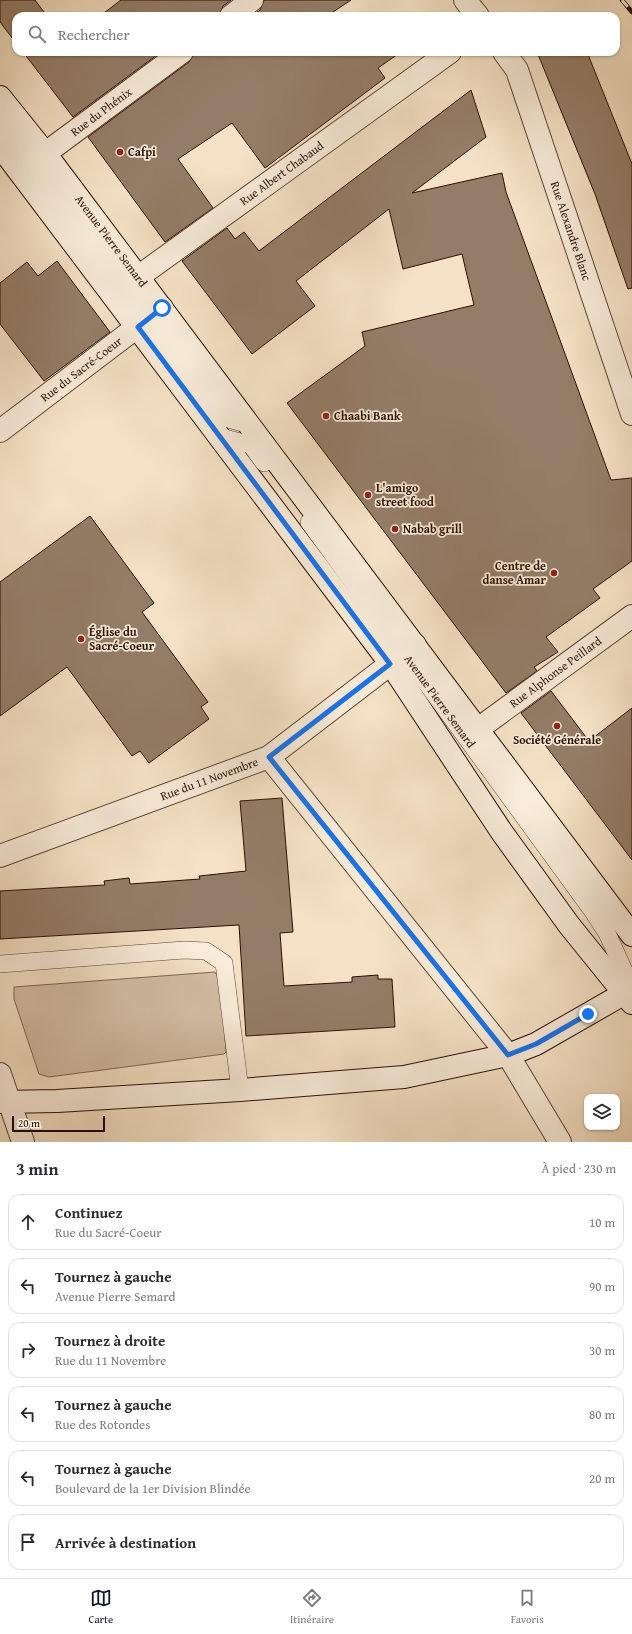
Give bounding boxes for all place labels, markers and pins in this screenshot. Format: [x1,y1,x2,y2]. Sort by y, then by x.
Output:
place label: Cafpi [128,143,156,160]
marker: Cafpi [115,147,125,157]
place label: Chaabi Bank [334,407,401,424]
marker: Chaabi Bank [321,411,331,421]
place label: L'amigo street food [376,479,434,510]
marker: L'amigo street food [363,490,373,500]
place label: Nabab grill [403,520,462,537]
marker: Nabab grill [390,524,400,534]
place label: Centre de danse Amar [483,557,546,588]
marker: Centre de danse Amar [549,568,559,578]
place label: Église du Sacré-Coeur [89,623,155,654]
marker: Église du Sacré-Coeur [76,634,86,644]
marker: Société Générale [552,721,562,731]
place label: Société Générale [513,731,601,748]

